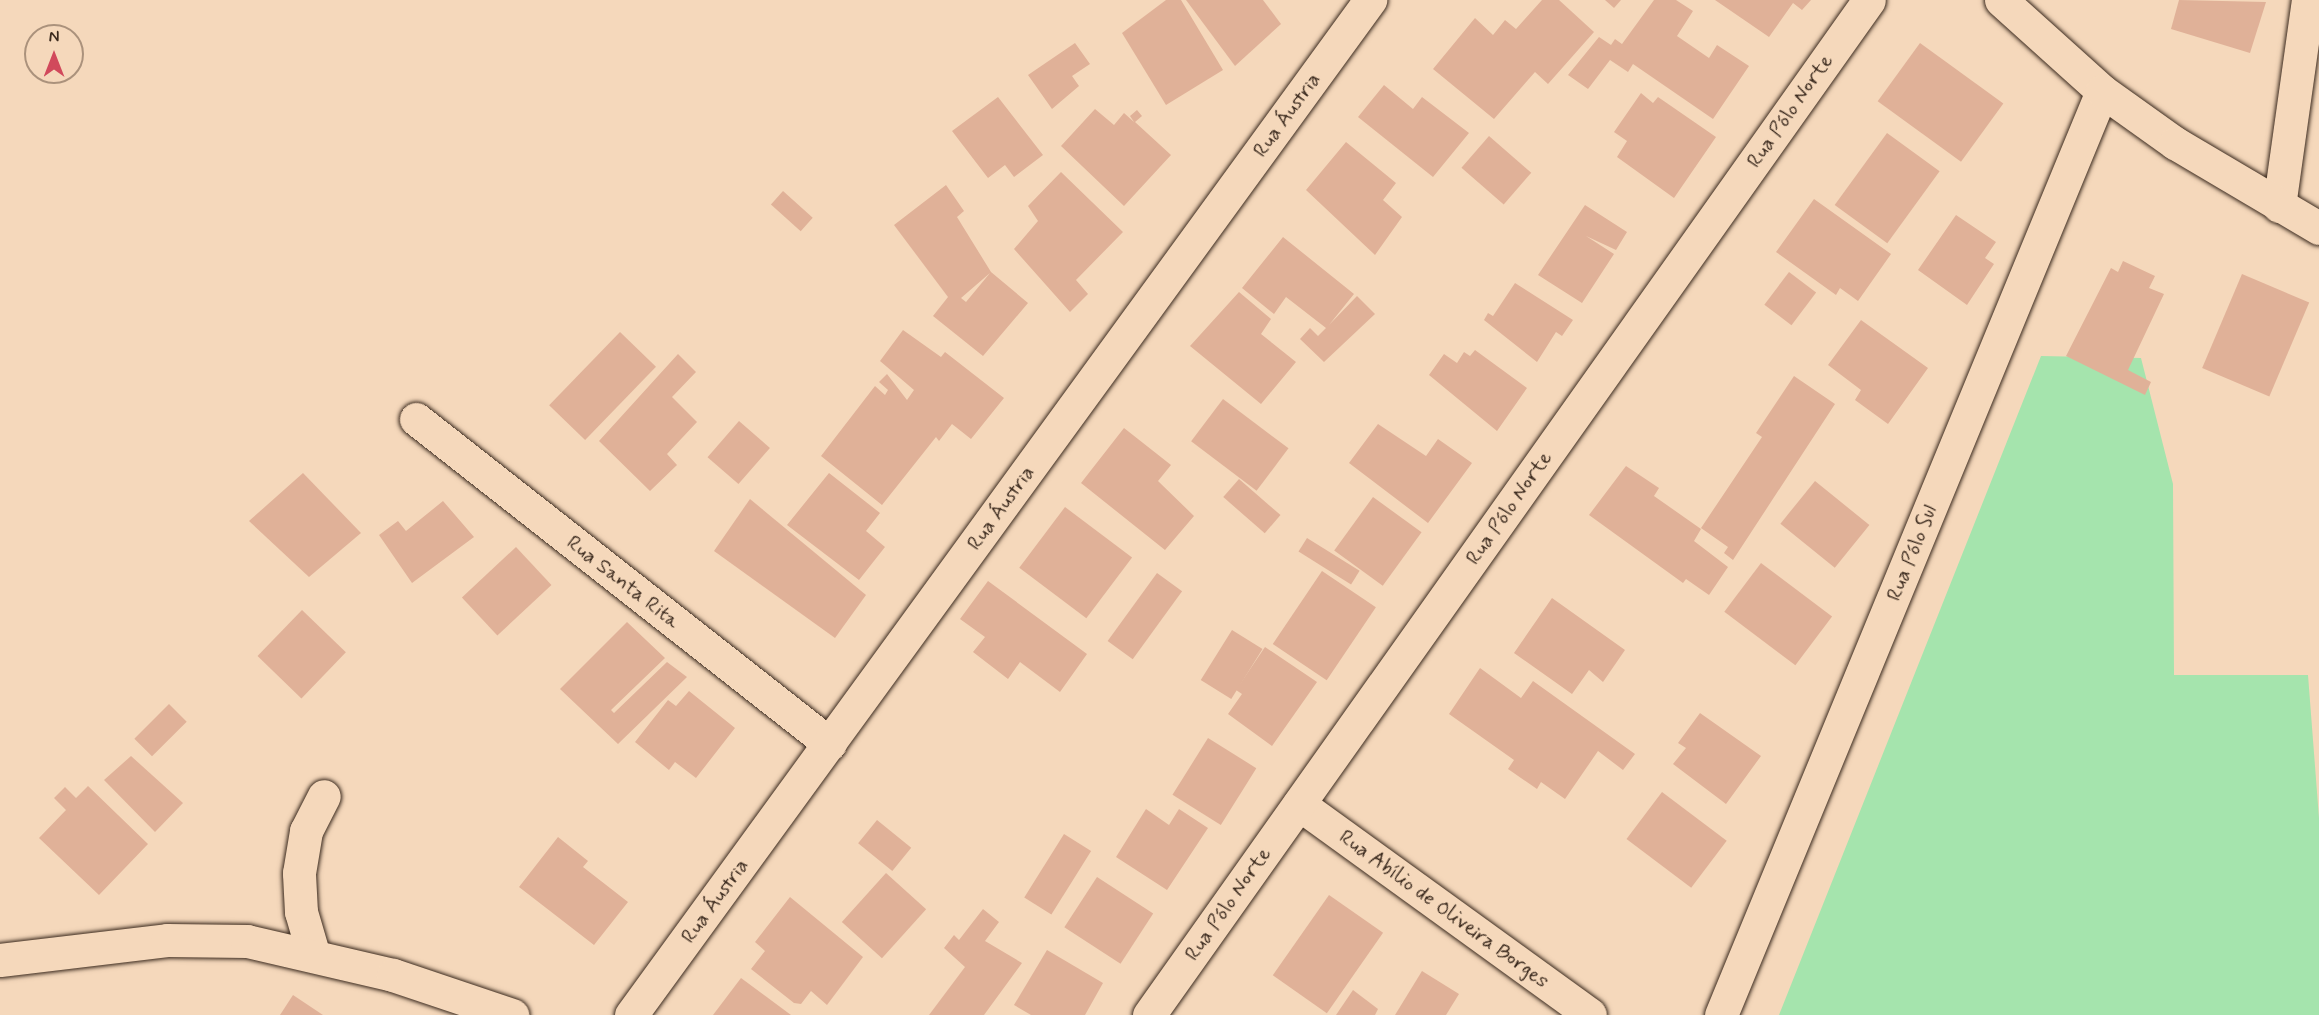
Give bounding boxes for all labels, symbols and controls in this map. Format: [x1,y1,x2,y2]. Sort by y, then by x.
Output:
north arrow [24,24,84,84]
text: N [49,27,59,48]
street label: Rua Pólo Norte [1743,51,1837,171]
street label: Rua Áustria [1248,68,1326,162]
street label: Rua Pólo Norte [1462,448,1556,568]
street label: Rua Áustria [962,461,1040,555]
street label: Rua Pólo Sul [1881,499,1943,607]
street label: Rua Santa Rita [563,531,683,633]
street label: Rua Abílio de Oliveira Borges [1333,824,1555,994]
street label: Rua Pólo Norte [1181,844,1275,964]
street label: Rua Áustria [676,854,754,948]

